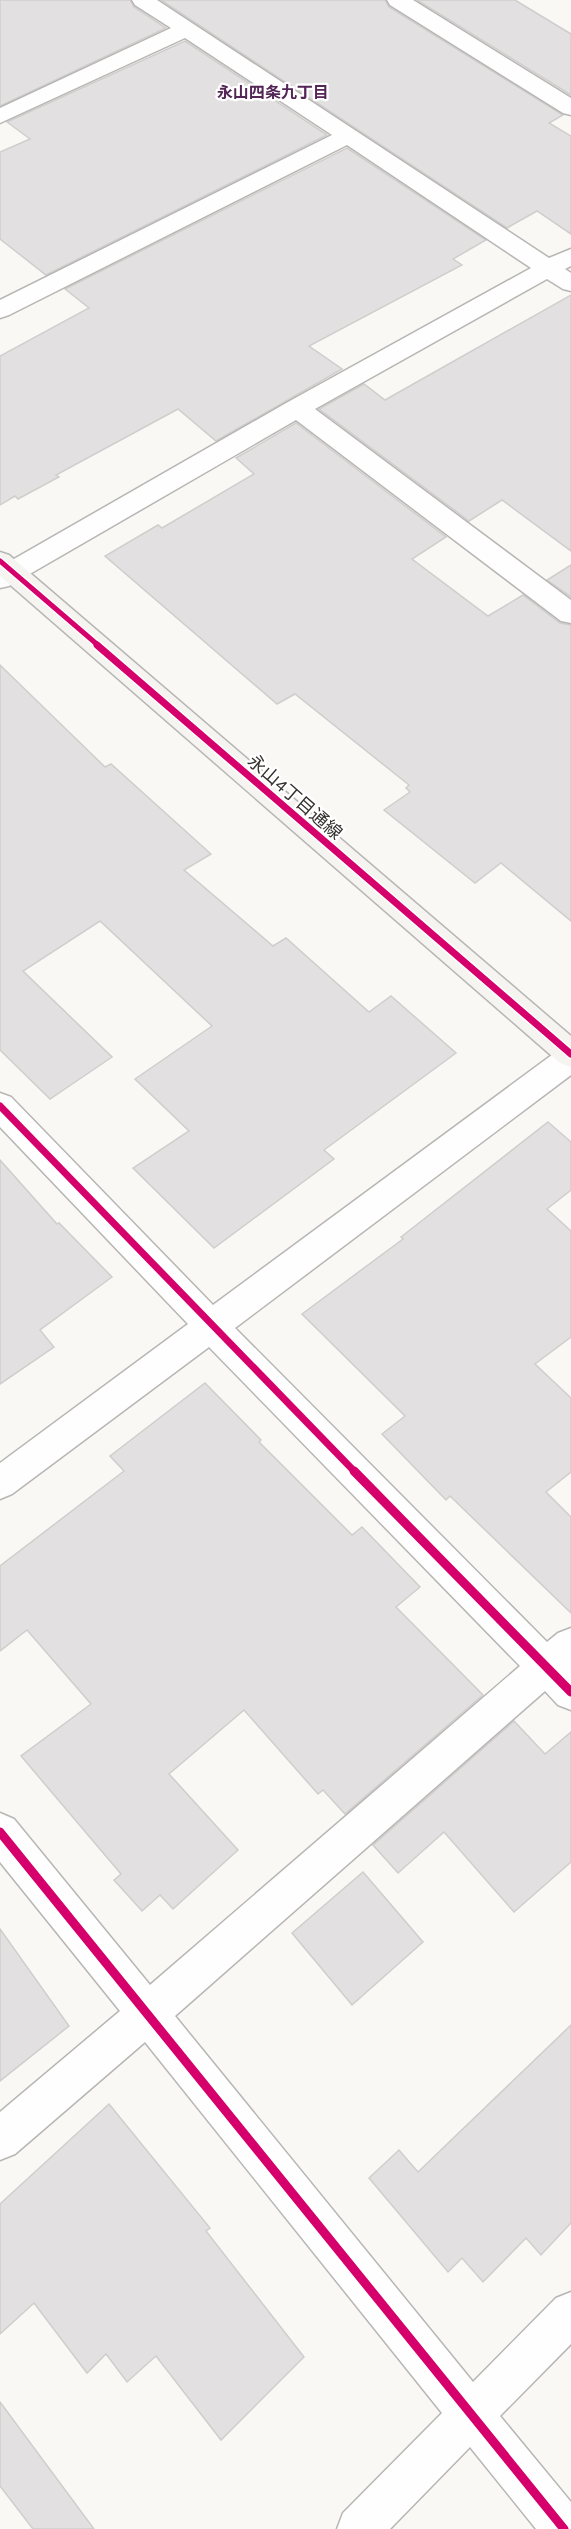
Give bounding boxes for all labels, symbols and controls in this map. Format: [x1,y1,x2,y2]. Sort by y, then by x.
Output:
district label: 永山四条九丁目 [217,83,329,102]
street label: 永山4丁目通線 [243,750,347,844]

